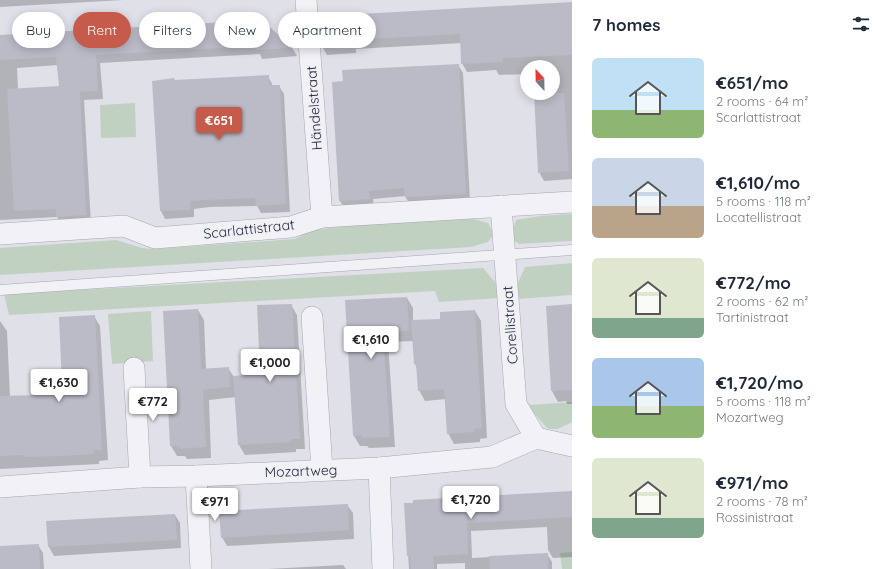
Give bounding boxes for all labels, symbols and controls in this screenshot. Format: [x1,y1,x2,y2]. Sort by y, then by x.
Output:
chip: Buy [12,12,65,48]
chip: Rent [73,12,131,48]
chip: Filters [139,12,206,48]
chip: New [214,12,270,48]
chip: Apartment [278,12,376,48]
icon: filters [850,13,872,35]
text: 7 homes [592,14,661,35]
north arrow [520,60,560,100]
map controls [520,60,560,100]
street label: Händelstraat [302,65,326,151]
text: €651/mo [716,72,788,93]
icon: home [624,74,672,122]
text: 2 rooms · 64 m² [716,93,808,109]
pin: €651 [195,107,243,141]
text: Scarlattistraat [716,109,801,125]
text: €651 [205,112,233,128]
text: €1,610/mo [716,172,800,193]
icon: home [624,174,672,222]
text: 5 rooms · 118 m² [716,193,811,209]
text: Locatellistraat [716,209,801,225]
street label: Scarlattistraat [203,215,296,243]
text: €772/mo [716,272,791,293]
icon: home [624,274,672,322]
street label: Corellistraat [498,285,522,365]
text: 2 rooms · 62 m² [716,293,808,309]
text: Tartinistraat [716,309,789,325]
pin: €1,610 [338,326,404,360]
text: €1,610 [353,331,389,347]
pin: €1,000 [237,349,303,383]
text: €1,000 [250,354,290,370]
pin: €1,630 [26,369,92,403]
text: €1,720/mo [716,372,803,393]
text: €1,630 [40,374,78,390]
icon: home [624,374,672,422]
pin: €772 [129,388,177,422]
text: €772 [138,393,168,409]
text: 5 rooms · 118 m² [716,393,811,409]
text: Mozartweg [716,409,784,425]
street label: Mozartweg [264,461,338,481]
text: €971/mo [716,472,788,493]
icon: home [624,474,672,522]
pin: €1,720 [438,486,504,520]
pin: €971 [191,488,239,522]
text: €1,720 [451,491,491,507]
text: €971 [201,493,229,509]
text: 2 rooms · 78 m² [716,493,808,509]
text: Rossinistraat [716,509,793,525]

